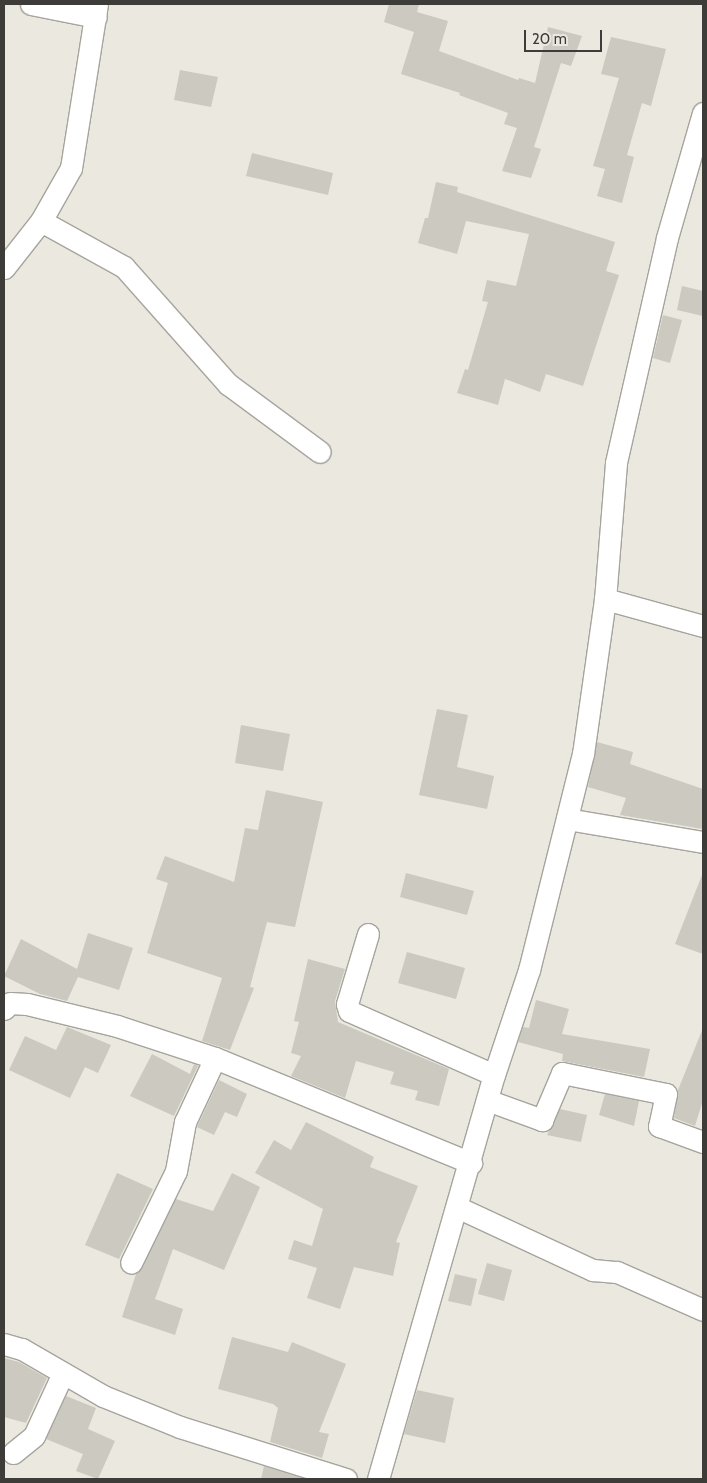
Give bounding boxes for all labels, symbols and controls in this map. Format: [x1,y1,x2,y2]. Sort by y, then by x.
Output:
scale bar [527,20,604,52]
text: 20 m [532,30,567,48]

